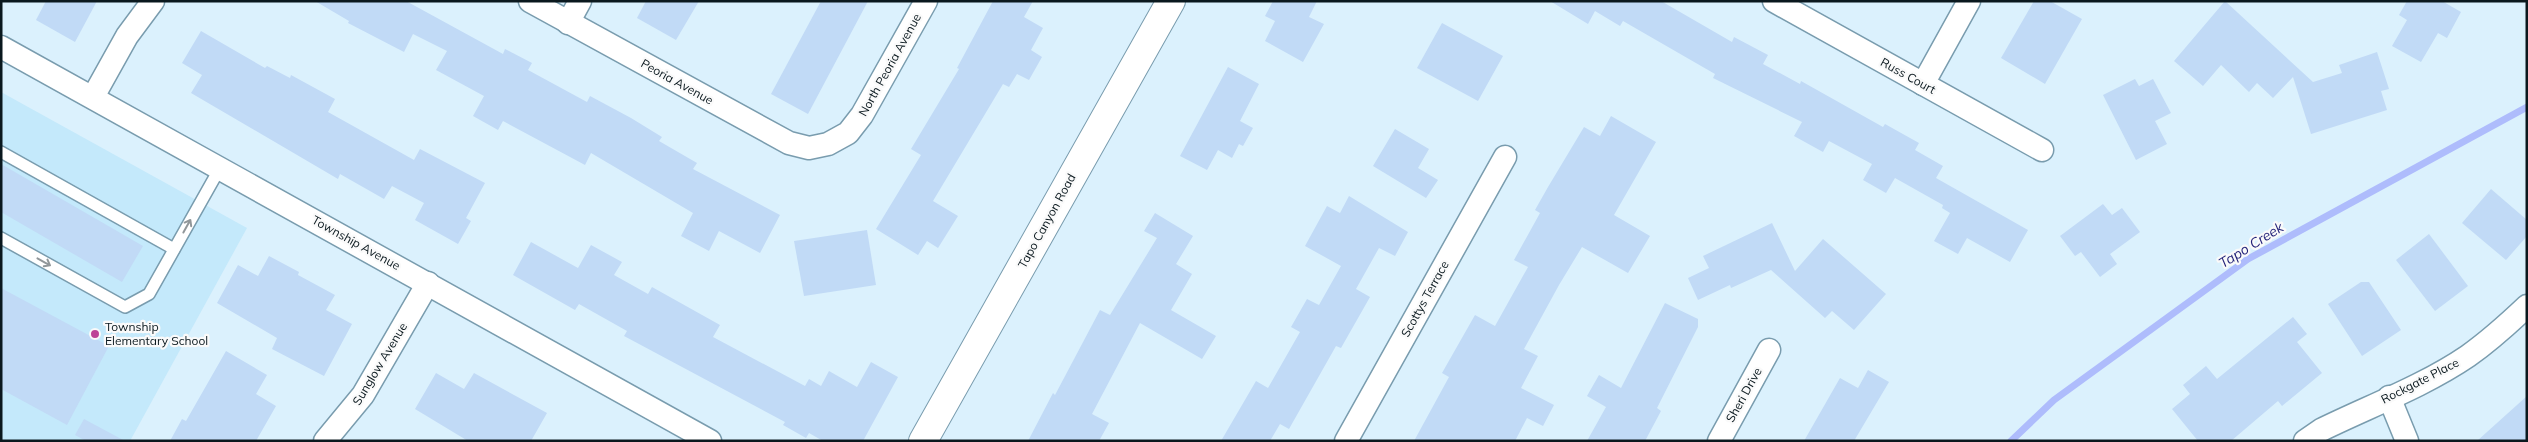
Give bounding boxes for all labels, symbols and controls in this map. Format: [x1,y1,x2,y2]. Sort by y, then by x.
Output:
street label: North Peoria Avenue [855,11,924,119]
street label: Russ Court [1878,54,1938,97]
street label: Peoria Avenue [638,56,716,108]
street label: Tapo Canyon Road [1014,171,1079,271]
street label: Township Avenue [310,212,403,273]
water label: Tapo Creek [2215,218,2287,272]
one-way arrow [182,219,192,234]
one-way arrow [36,257,51,267]
street label: Scottys Terrace [1397,258,1452,339]
place label: Township Elementary School [105,319,208,348]
street label: Sunglow Avenue [349,320,410,408]
marker: Township Elementary School [89,328,101,340]
street label: Rockgate Place [2378,354,2461,407]
street label: Sheri Drive [1722,365,1765,425]

